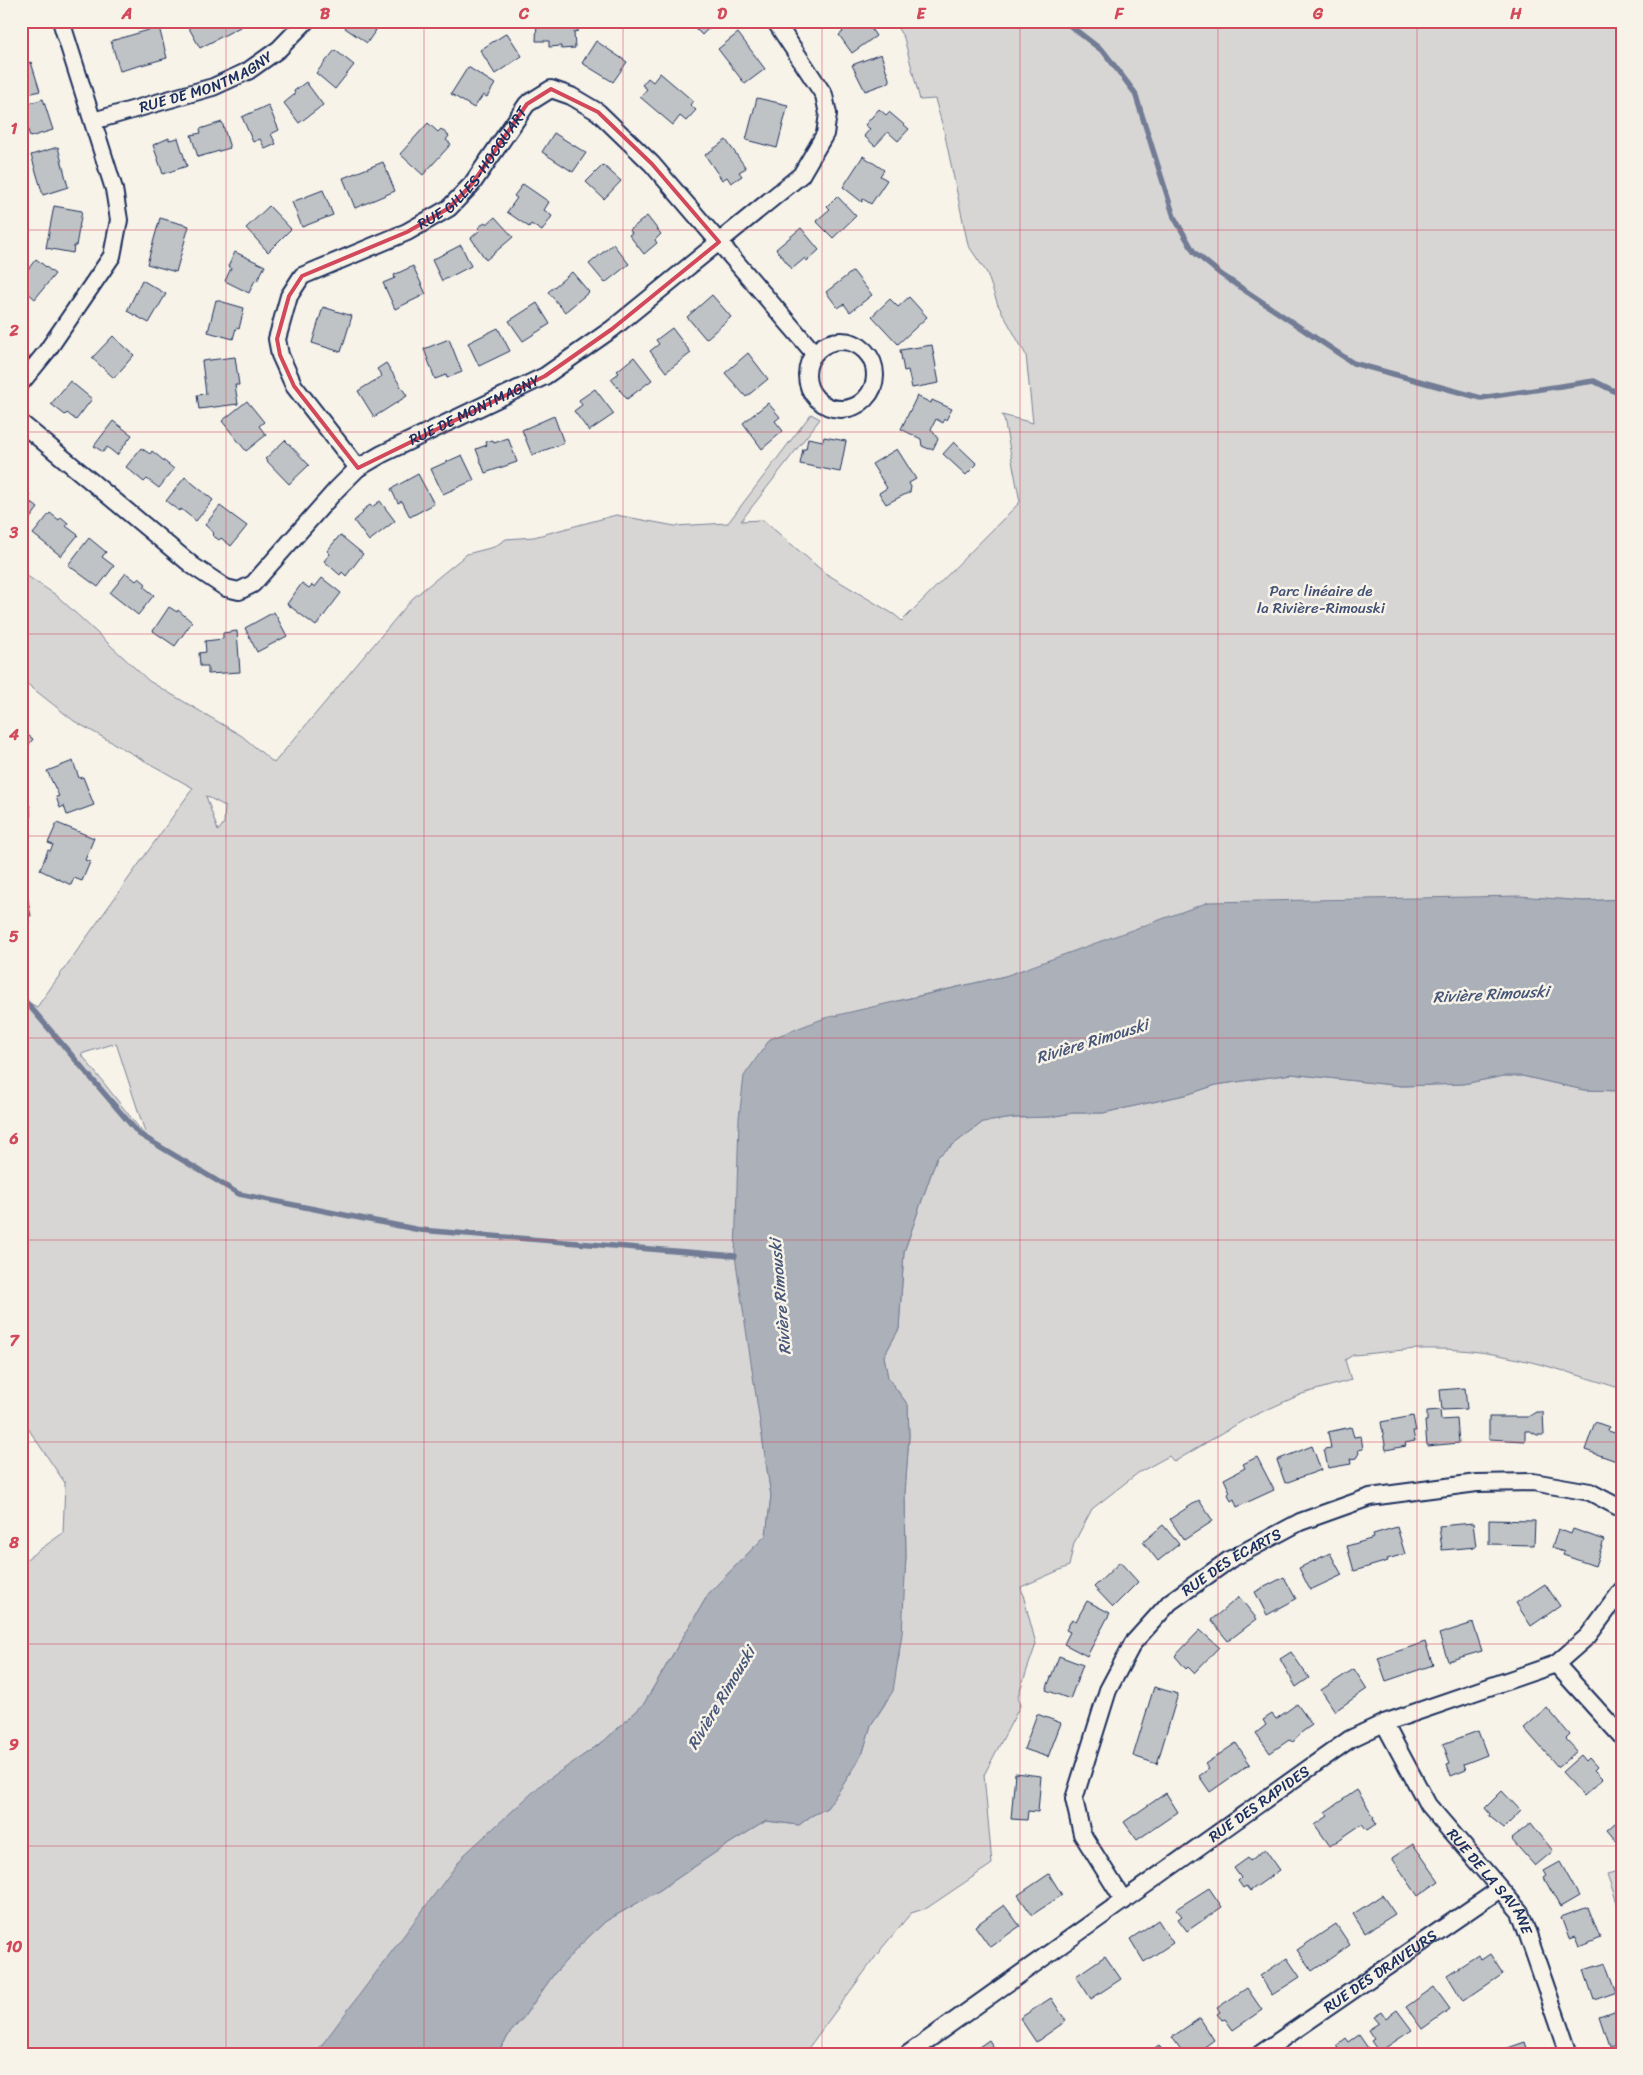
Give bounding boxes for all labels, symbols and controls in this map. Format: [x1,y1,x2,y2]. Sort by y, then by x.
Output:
text: A [121,0,132,28]
text: B [320,0,331,28]
text: C [518,0,530,28]
text: D [717,0,727,28]
text: E [917,0,927,28]
text: F [1114,0,1125,28]
text: G [1312,0,1324,28]
text: H [1509,0,1522,28]
street label: RUE DE MONTMAGNY [136,44,279,120]
street label: RUE GILLES-HOCQUART [412,100,536,237]
text: 1 [11,114,18,143]
text: 2 [8,316,19,345]
street label: RUE DE MONTMAGNY [404,367,545,452]
text: 3 [9,518,19,547]
park label: Parc linéaire de la Rivière-Rimouski [1257,578,1386,621]
text: 4 [8,720,19,749]
text: 5 [9,922,19,951]
water label: Rivière Rimouski [1432,976,1553,1012]
water label: Rivière Rimouski [1032,1009,1155,1072]
text: 6 [8,1124,19,1153]
water label: Rivière Rimouski [760,1234,800,1356]
text: 7 [9,1326,20,1355]
street label: RUE DES ÉCARTS [1176,1521,1287,1603]
text: 8 [8,1528,19,1557]
water label: Rivière Rimouski [679,1638,765,1755]
text: 9 [9,1730,19,1759]
street label: RUE DES RAPIDES [1203,1758,1316,1849]
street label: RUE DE LA SAVANE [1440,1822,1540,1939]
street label: RUE DES DRAVEURS [1318,1922,1443,2020]
text: 10 [6,1932,22,1961]

